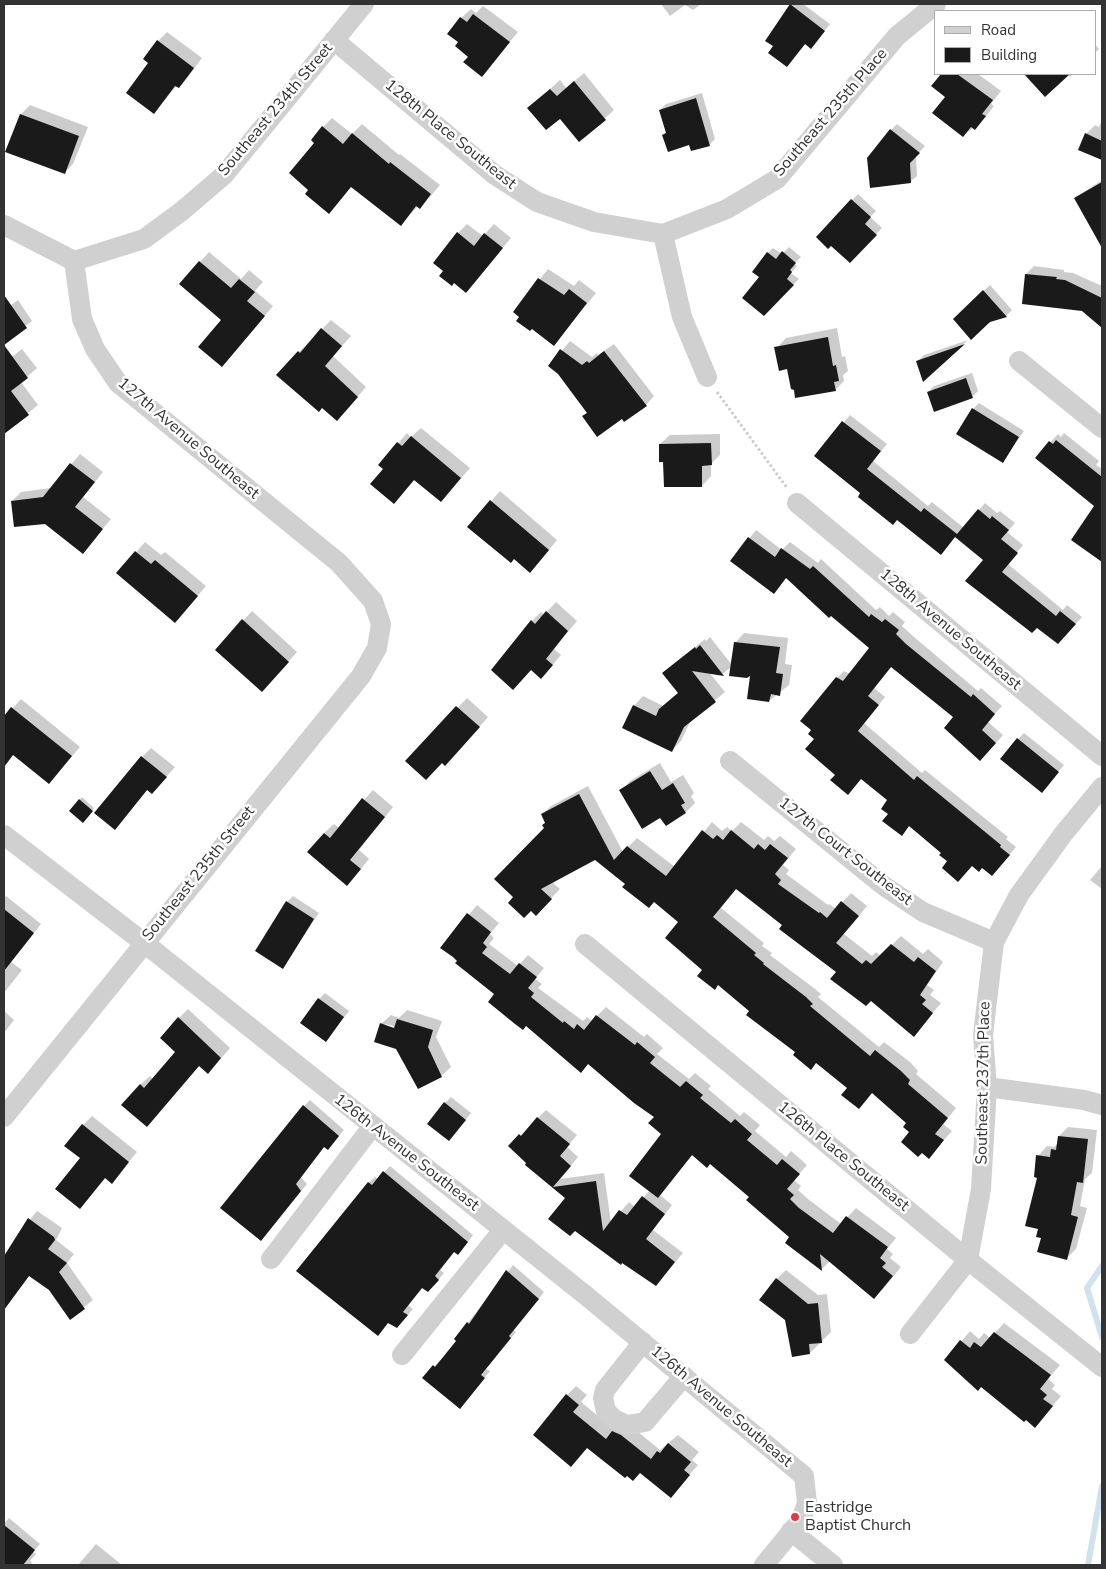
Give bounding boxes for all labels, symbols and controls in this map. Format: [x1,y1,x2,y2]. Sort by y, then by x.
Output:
legend [934,10,1096,75]
text: Road [981,20,1016,40]
street label: Southeast 234th Street [215,39,337,181]
street label: Southeast 235th Place [770,45,892,181]
text: Building [981,45,1037,65]
street label: 128th Place Southeast [380,76,520,194]
street label: 127th Avenue Southeast [113,374,263,504]
street label: 128th Avenue Southeast [875,565,1025,695]
street label: 127th Court Southeast [774,794,916,910]
street label: Southeast 235th Street [139,803,259,945]
street label: Southeast 237th Place [973,1001,995,1165]
street label: 126th Avenue Southeast [330,1090,482,1216]
street label: 126th Place Southeast [773,1098,913,1216]
street label: 126th Avenue Southeast [646,1342,796,1472]
place label: Eastridge Baptist Church [805,1498,911,1536]
marker: Eastridge Baptist Church [789,1511,801,1523]

